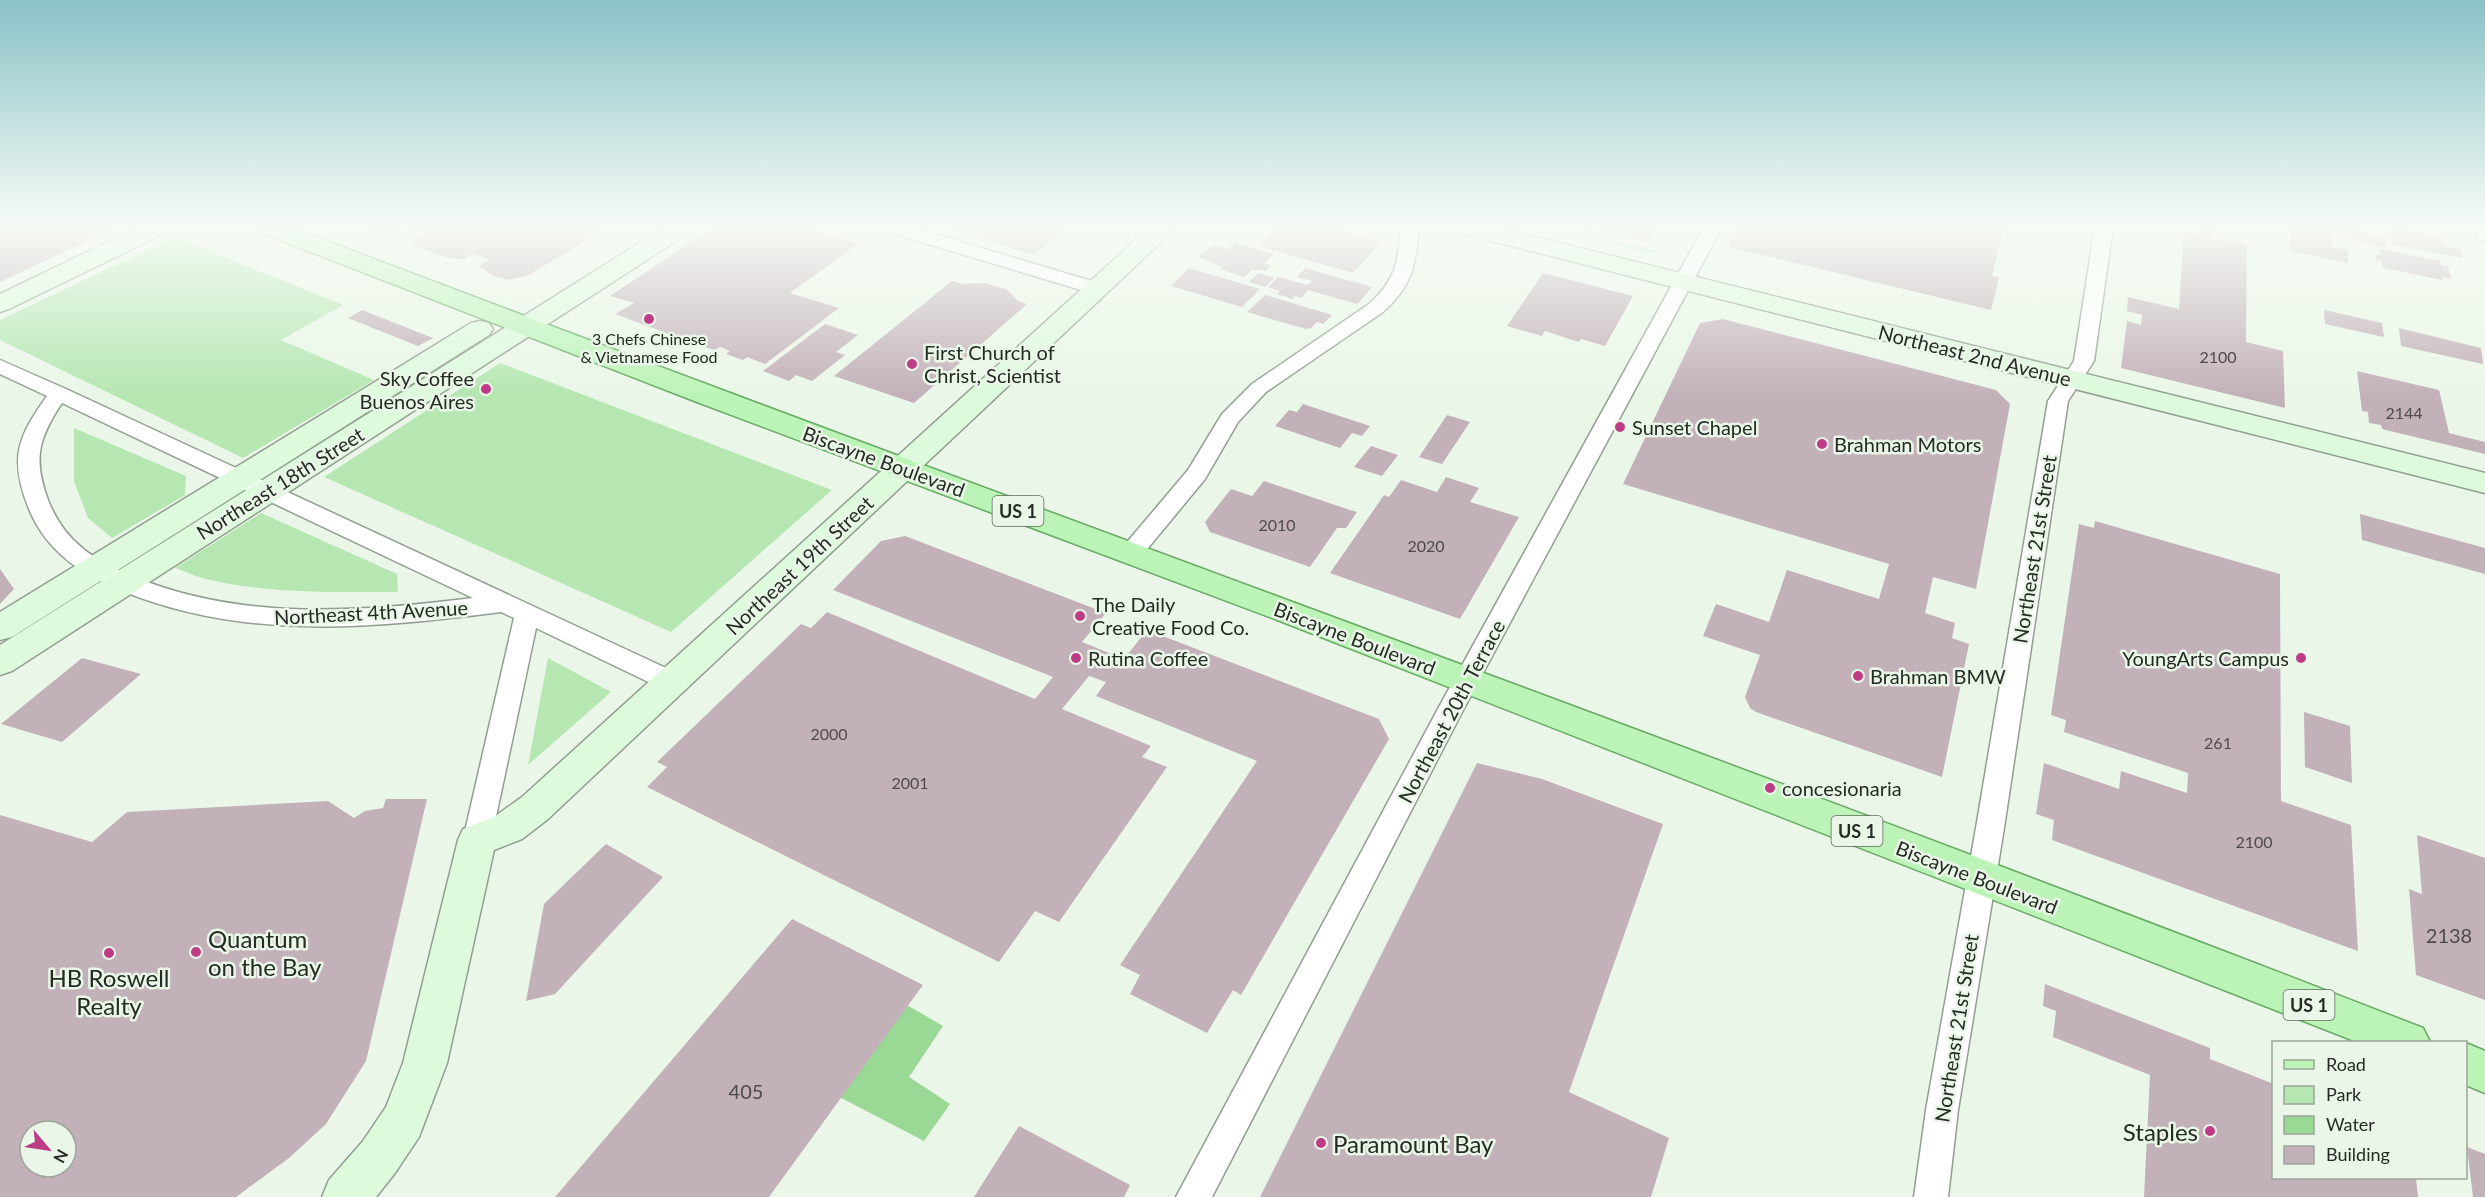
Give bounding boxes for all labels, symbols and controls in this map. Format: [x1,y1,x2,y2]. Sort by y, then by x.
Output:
marker: 3 Chefs Chinese & Vietnamese Food [642,312,656,326]
street label: Northeast 2nd Avenue [1876,319,2074,391]
place label: 3 Chefs Chinese & Vietnamese Food [580,329,718,366]
place label: First Church of Christ, Scientist [924,340,1061,387]
house number: 2100 [2199,347,2237,366]
marker: First Church of Christ, Scientist [905,357,919,371]
place label: Sky Coffee Buenos Aires [360,366,474,413]
marker: Sky Coffee Buenos Aires [479,382,493,396]
house number: 2144 [2385,403,2423,422]
place label: Sunset Chapel [1632,415,1757,439]
street label: Biscayne Boulevard [800,420,968,502]
marker: Sunset Chapel [1613,420,1627,434]
street label: Northeast 18th Street [192,422,368,544]
place label: Brahman Motors [1834,432,1981,456]
marker: Brahman Motors [1815,437,1829,451]
street label: Northeast 21st Street [2007,453,2061,645]
street label: Northeast 19th Street [720,491,878,639]
road number: US 1 [992,496,1044,526]
house number: 2010 [1258,515,1296,534]
house number: 2020 [1407,536,1445,555]
place label: The Daily Creative Food Co. [1092,592,1249,639]
street label: Northeast 4th Avenue [274,595,468,629]
street label: Biscayne Boulevard [1271,596,1439,680]
marker: The Daily Creative Food Co. [1073,609,1087,623]
street label: Northeast 20th Terrace [1393,615,1509,807]
place label: Rutina Coffee [1088,646,1208,670]
place label: YoungArts Campus [2122,646,2289,670]
marker: Rutina Coffee [1069,651,1083,665]
marker: YoungArts Campus [2294,651,2308,665]
place label: Brahman BMW [1870,664,2006,688]
marker: Brahman BMW [1851,669,1865,683]
house number: 2000 [810,724,848,743]
house number: 261 [2204,733,2232,752]
house number: 2001 [891,773,929,792]
place label: concesionaria [1782,776,1902,800]
marker: concesionaria [1763,781,1777,795]
road number: US 1 [1832,816,1882,846]
house number: 2100 [2235,832,2273,851]
street label: Biscayne Boulevard [1893,835,2061,919]
house number: 2138 [2426,923,2472,947]
place label: Quantum on the Bay [208,924,322,981]
street label: Northeast 21st Street [1929,932,1983,1124]
marker: Quantum on the Bay [189,945,203,959]
marker: HB Roswell Realty [102,946,116,960]
place label: HB Roswell Realty [49,963,169,1020]
road number: US 1 [2284,990,2334,1020]
legend [2272,1041,2467,1179]
text: Road [2326,1053,2366,1075]
house number: 405 [729,1079,763,1103]
text: Park [2326,1083,2362,1105]
text: Water [2326,1113,2375,1135]
place label: Staples [2123,1117,2198,1146]
north arrow [18,1119,78,1179]
marker: Staples [2203,1124,2217,1138]
place label: Paramount Bay [1333,1129,1494,1158]
marker: Paramount Bay [1314,1136,1328,1150]
text: Building [2326,1143,2390,1165]
text: N [50,1147,73,1167]

